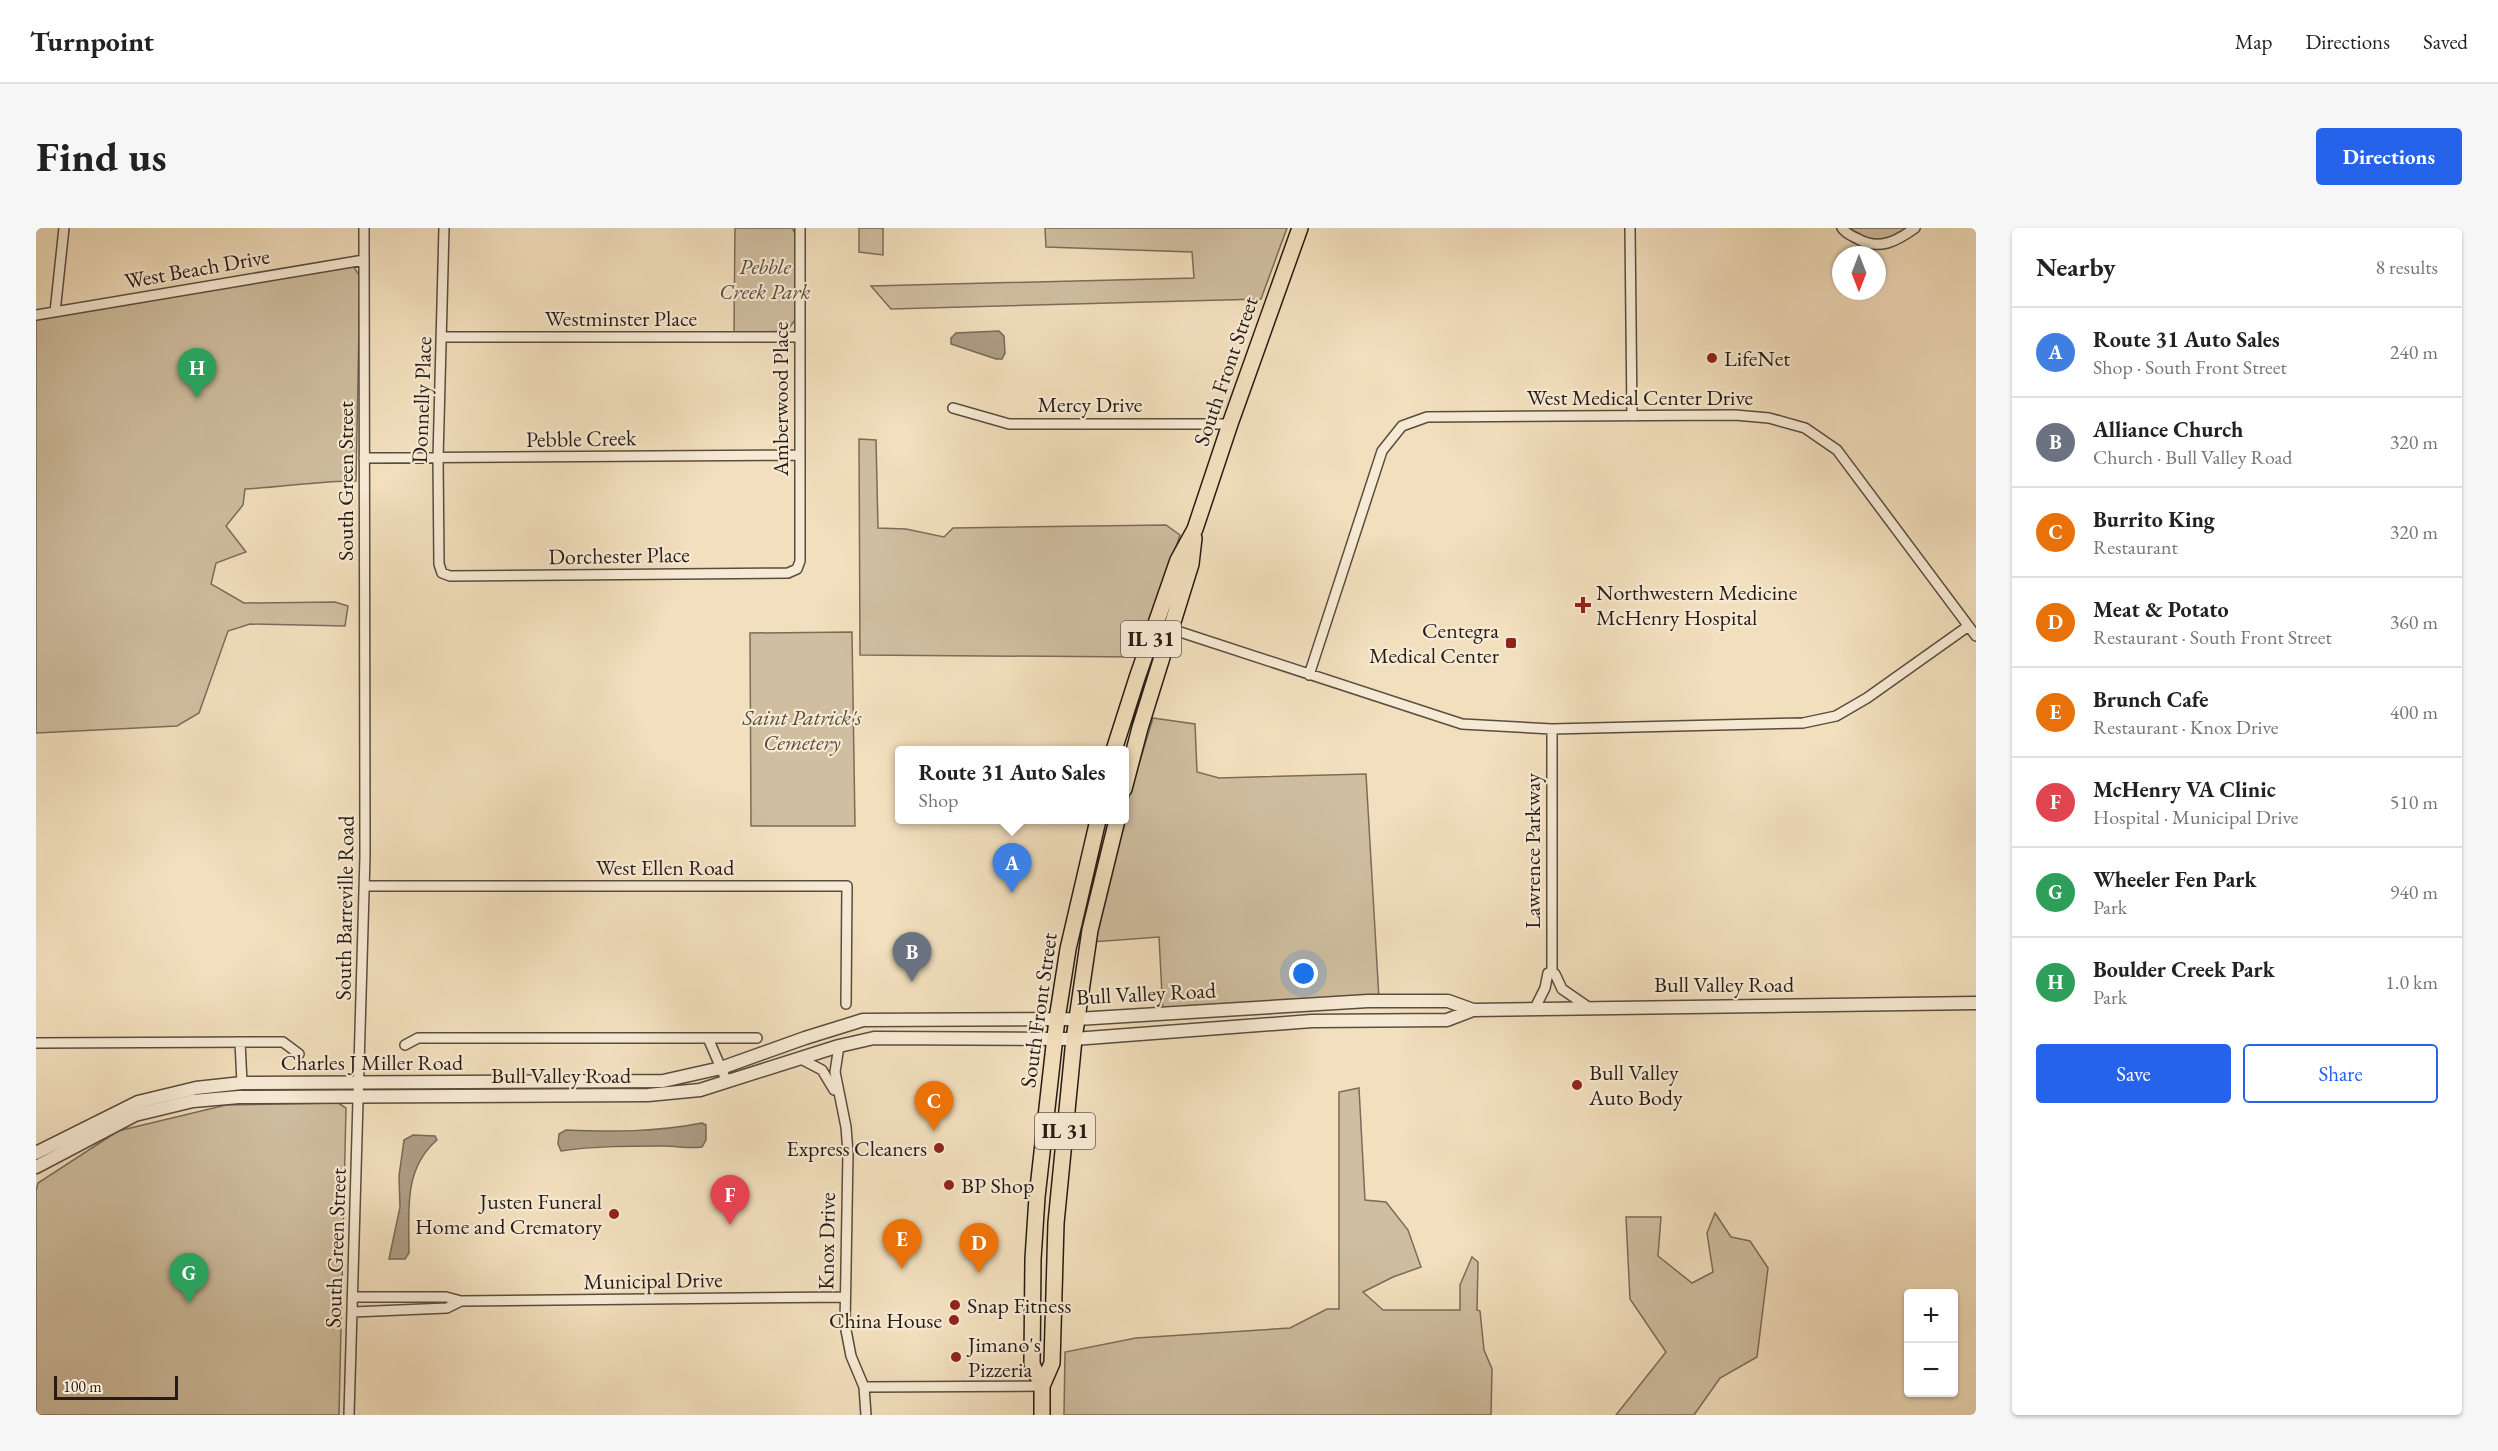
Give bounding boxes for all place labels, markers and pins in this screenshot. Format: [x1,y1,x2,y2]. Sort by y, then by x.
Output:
place label: LifeNet [1724,344,1790,373]
pin: H [178,348,216,398]
marker: LifeNet [1705,351,1719,365]
place label: Northwestern Medicine McHenry Hospital [1596,578,1798,632]
marker: Northwestern Medicine McHenry Hospital [1574,596,1592,614]
place label: Centegra Medical Center [1369,616,1500,670]
marker: Centegra Medical Center [1504,636,1518,650]
pin: A [992,844,1032,893]
pin: B [892,932,932,982]
place label: Bull Valley Auto Body [1588,1058,1683,1112]
marker: Bull Valley Auto Body [1570,1078,1584,1092]
pin: C [914,1082,954,1131]
place label: Express Cleaners [786,1134,927,1163]
marker: Express Cleaners [932,1141,946,1155]
place label: BP Shop [961,1171,1034,1200]
pin: F [710,1176,750,1225]
marker: BP Shop [942,1178,956,1192]
place label: Justen Funeral Home and Crematory [415,1187,602,1241]
marker: Justen Funeral Home and Crematory [607,1207,621,1221]
pin: E [882,1220,922,1269]
pin: D [960,1224,998,1273]
pin: G [170,1254,208,1303]
place label: Snap Fitness [967,1291,1071,1320]
marker: Snap Fitness [948,1298,962,1312]
place label: China House [829,1306,942,1335]
marker: China House [947,1313,961,1327]
place label: Jimano's Pizzeria [966,1330,1041,1384]
marker: Jimano's Pizzeria [949,1350,963,1364]

